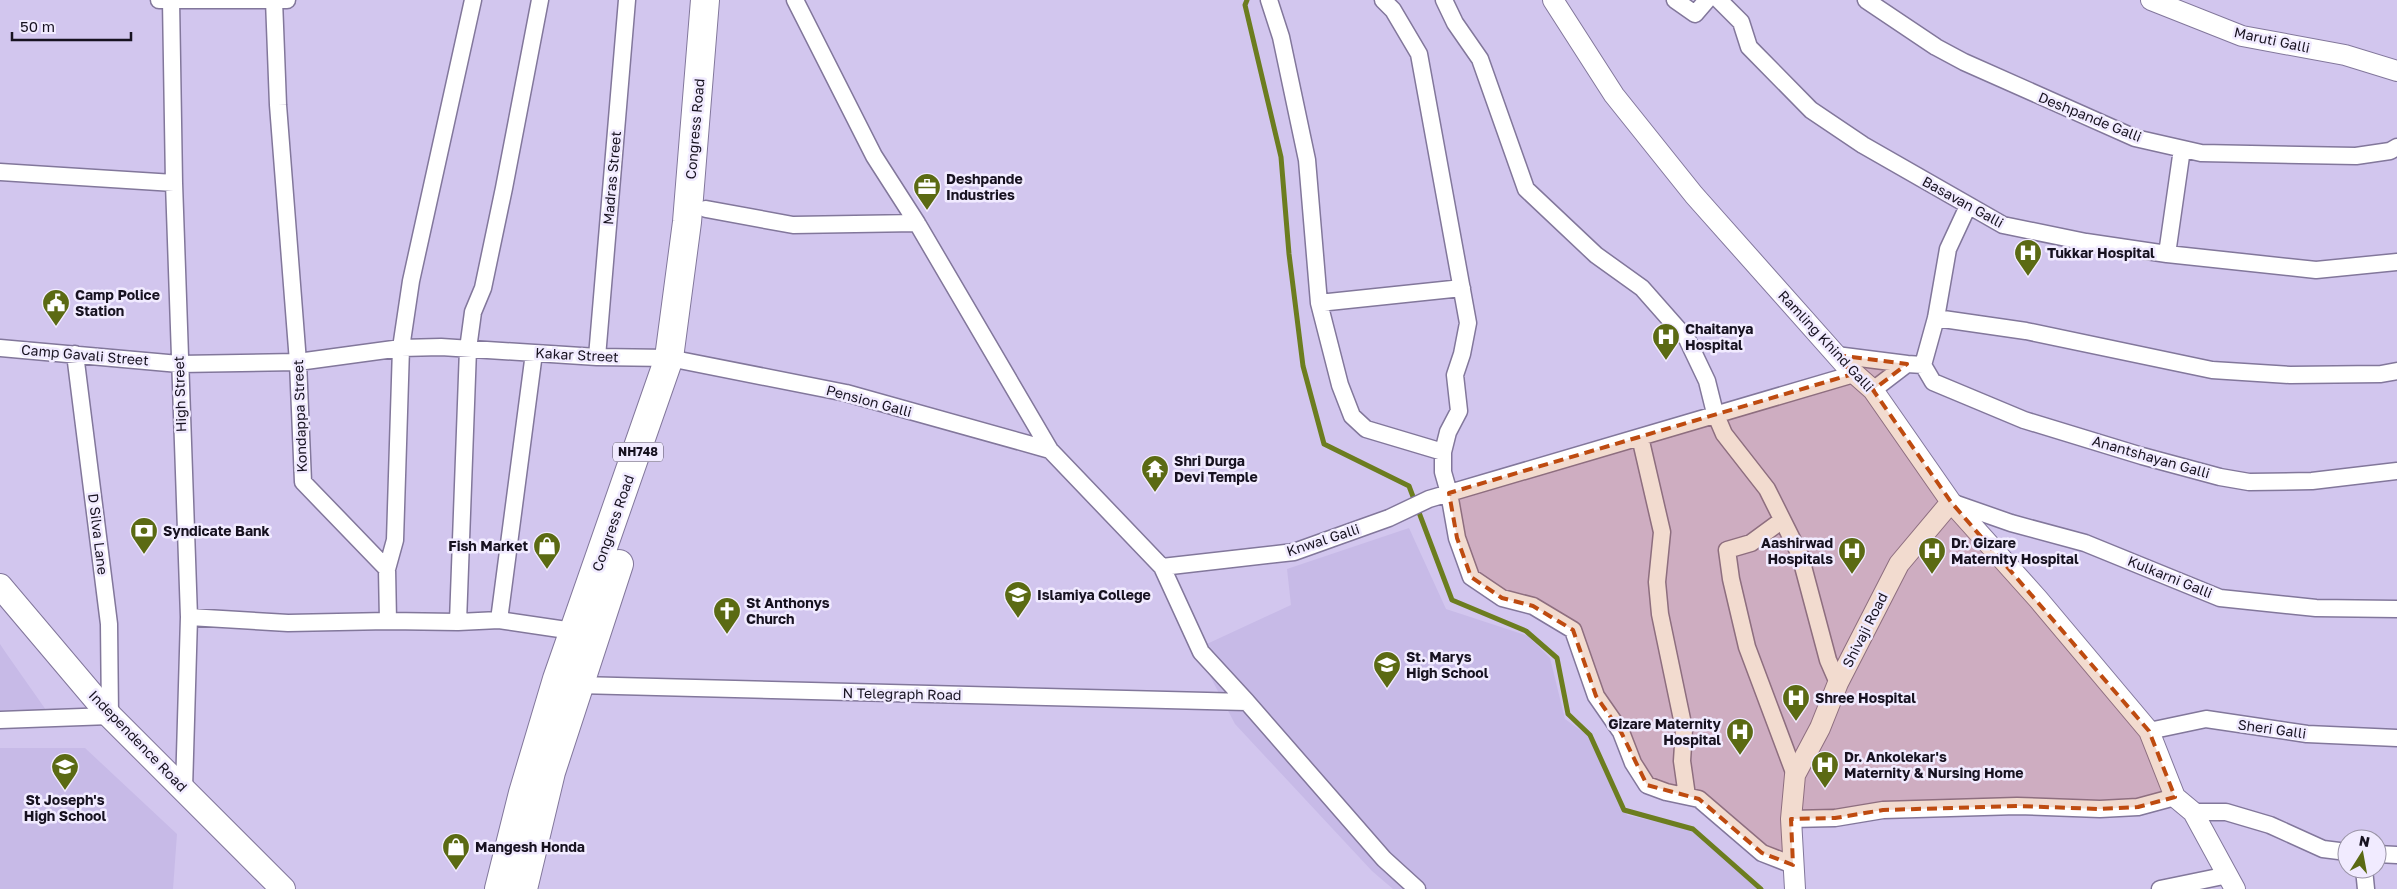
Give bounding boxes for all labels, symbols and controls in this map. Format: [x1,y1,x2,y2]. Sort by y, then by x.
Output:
scale bar [12,10,131,42]
text: 50 m [20,17,55,35]
street label: Maruti Galli [2233,23,2312,56]
street label: Congress Road [682,78,707,180]
street label: Deshpande Galli [2036,88,2144,145]
street label: Madras Street [599,130,624,226]
place label: Deshpande Industries [946,170,1023,203]
office icon: Deshpande Industries [912,172,942,211]
street label: Basavan Galli [1920,172,2007,231]
hospital icon: Tukkar Hospital [2013,238,2043,277]
place label: Tukkar Hospital [2047,244,2155,261]
place label: Camp Police Station [75,286,160,319]
street label: Ramling Khind Galli [1775,287,1878,395]
public building icon: Camp Police Station [41,288,71,327]
place label: Chaitanya Hospital [1685,320,1753,353]
hospital icon: Chaitanya Hospital [1651,322,1681,361]
street label: Camp Gavali Street [21,340,150,369]
street label: Kakar Street [535,344,619,365]
street label: High Street [170,355,189,433]
street label: Kondappa Street [289,359,310,473]
street label: Pension Galli [824,381,914,420]
street label: Anantshayan Galli [2090,432,2212,481]
road number: NH748 [613,442,663,462]
place label: Shri Durga Devi Temple [1174,452,1258,485]
temple icon: Shri Durga Devi Temple [1140,454,1170,493]
street label: Congress Road [588,472,637,573]
street label: D Silva Lane [85,492,112,576]
bank icon: Syndicate Bank [129,516,159,555]
street label: Knwal Galli [1284,520,1361,559]
place label: Syndicate Bank [163,522,270,539]
shop icon: Fish Market [532,531,562,570]
place label: Aashirwad Hospitals [1761,534,1833,567]
place label: Dr. Gizare Maternity Hospital [1951,534,2079,567]
hospital icon: Aashirwad Hospitals [1837,536,1867,575]
hospital icon: Dr. Gizare Maternity Hospital [1917,536,1947,575]
place label: Fish Market [448,537,528,554]
street label: Kulkarni Galli [2125,552,2215,601]
school or university icon: Islamiya College [1003,580,1033,619]
place label: Islamiya College [1037,586,1151,603]
street label: Shivaji Road [1838,589,1891,670]
place label: St Anthonys Church [746,594,830,627]
church icon: St Anthonys Church [712,596,742,635]
place label: St. Marys High School [1406,648,1489,681]
school or university icon: St. Marys High School [1372,650,1402,689]
hospital icon: Shree Hospital [1781,683,1811,722]
street label: N Telegraph Road [842,684,962,703]
street label: Independence Road [86,687,191,795]
place label: Shree Hospital [1815,689,1916,706]
place label: Gizare Maternity Hospital [1608,715,1722,748]
street label: Sheri Galli [2237,715,2307,742]
hospital icon: Gizare Maternity Hospital [1725,717,1755,756]
place label: Dr. Ankolekar's Maternity & Nursing Home [1844,748,2024,781]
hospital icon: Dr. Ankolekar's Maternity & Nursing Home [1810,750,1840,789]
school or university icon: St Joseph's High School [50,752,80,791]
place label: St Joseph's High School [24,791,107,824]
north arrow [2337,829,2387,879]
text: N [2358,831,2371,850]
shop icon: Mangesh Honda [441,832,471,871]
place label: Mangesh Honda [475,838,585,855]

